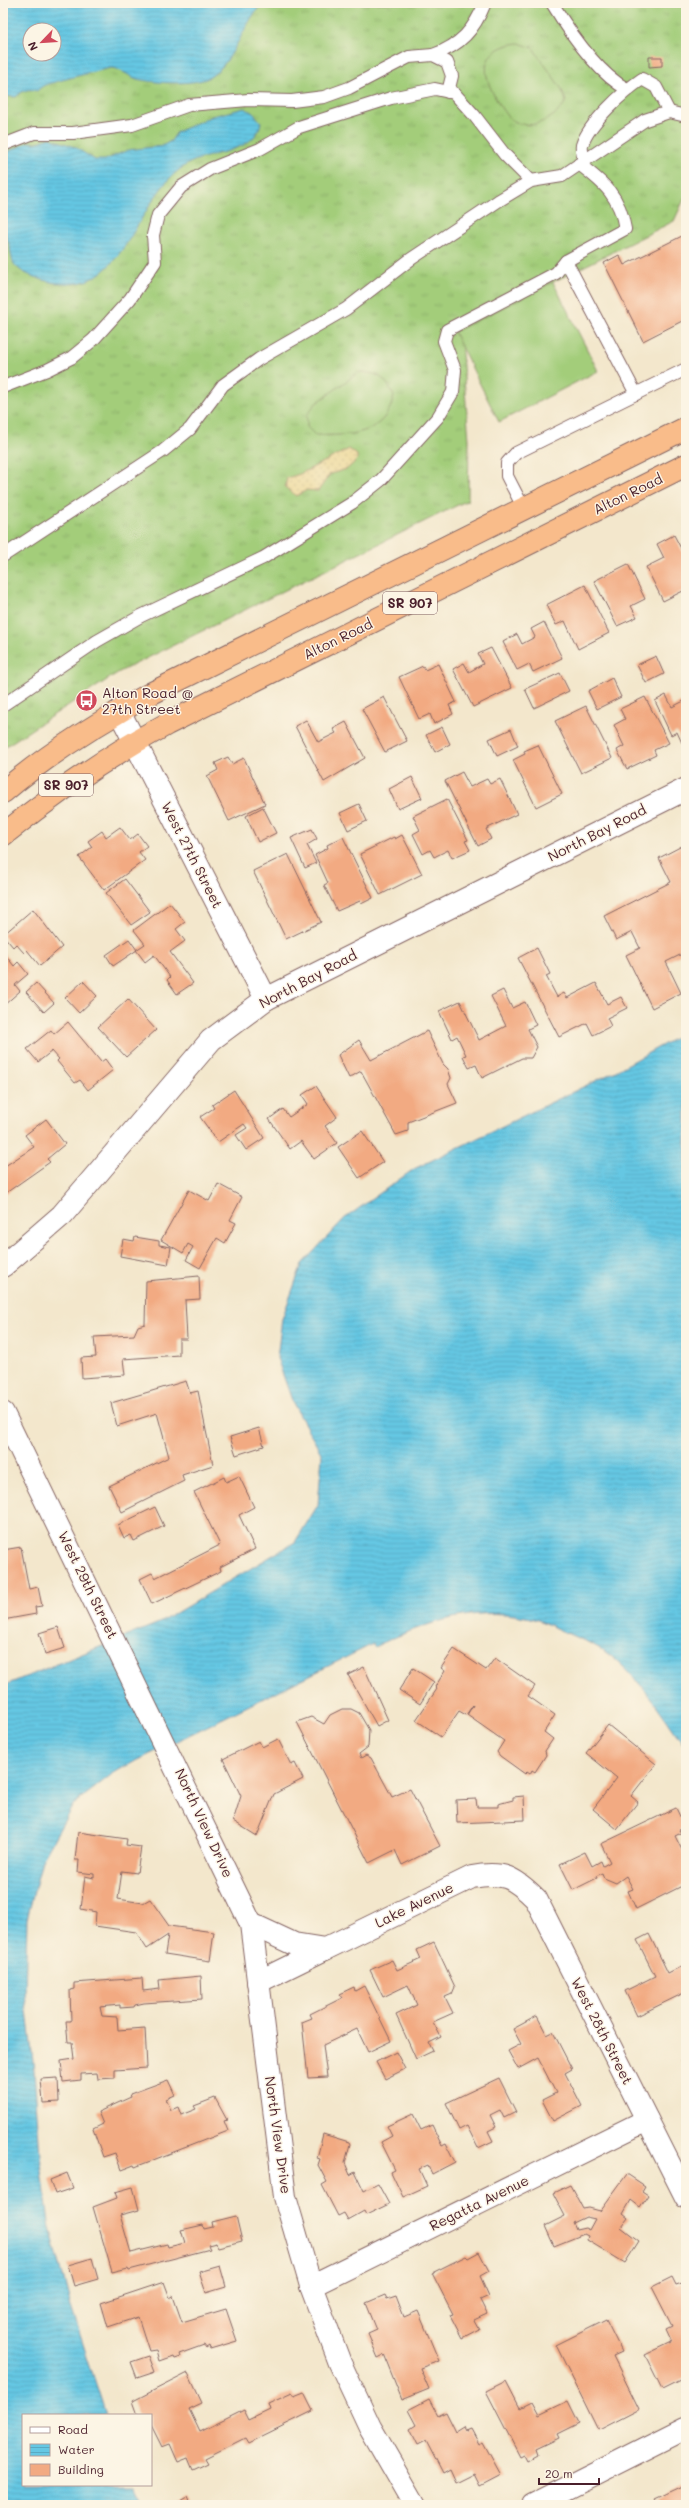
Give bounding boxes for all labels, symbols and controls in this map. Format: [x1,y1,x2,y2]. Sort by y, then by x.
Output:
north arrow [22,22,62,62]
text: N [24,39,41,53]
street label: Alton Road [590,469,666,518]
road number: SR 907 [383,592,437,614]
street label: Alton Road [300,614,376,663]
place label: Alton Road @ 27th Street [102,683,194,718]
bus stop icon: Alton Road @ 27th Street [73,688,99,714]
road number: SR 907 [39,774,93,796]
street label: West 27th Street [157,798,227,911]
street label: North Bay Road [544,799,649,866]
street label: North Bay Road [256,945,360,1012]
street label: West 29th Street [54,1528,123,1642]
street label: North View Drive [171,1765,238,1881]
street label: Lake Avenue [371,1877,456,1932]
street label: West 28th Street [567,1974,638,2088]
street label: North View Drive [261,2075,296,2195]
street label: Regatta Avenue [426,2170,532,2235]
legend [22,2414,152,2486]
text: Road [58,2421,88,2437]
text: Water [58,2441,95,2457]
scale bar [539,2460,599,2486]
text: Building [58,2461,104,2477]
text: 20 m [545,2465,573,2481]

